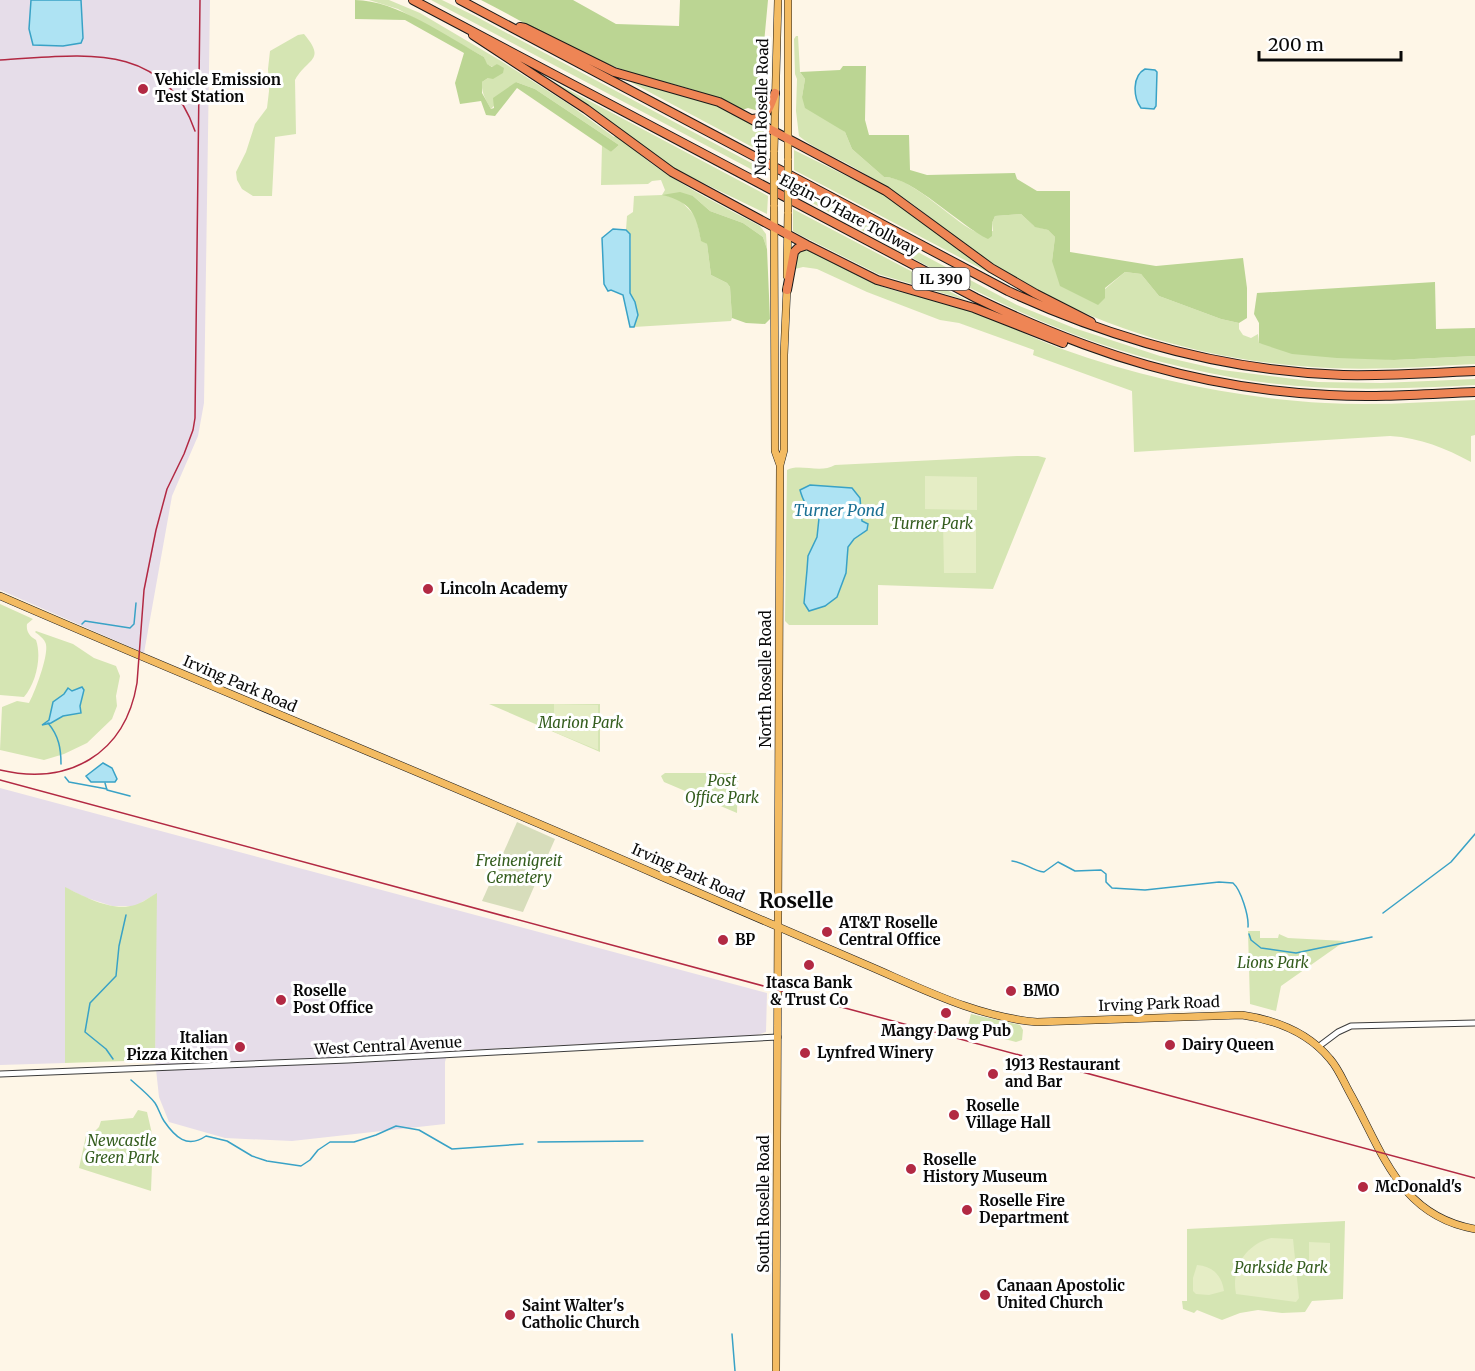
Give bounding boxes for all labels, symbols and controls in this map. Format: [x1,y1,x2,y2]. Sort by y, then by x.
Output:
scale bar [1259,24,1402,62]
text: 200 m [1268,33,1324,56]
street label: North Roselle Road [751,38,772,176]
place label: Vehicle Emission Test Station [154,70,281,106]
marker: Vehicle Emission Test Station [136,82,150,96]
street label: Elgin-O'Hare Tollway [776,170,922,259]
road number: IL 390 [912,268,970,290]
water label: Turner Pond [794,500,885,520]
park label: Turner Park [891,514,974,533]
place label: Lincoln Academy [440,579,567,598]
marker: Lincoln Academy [421,582,435,596]
street label: North Roselle Road [756,610,775,748]
street label: Irving Park Road [181,651,300,716]
park label: Marion Park [537,713,624,732]
park label: Post Office Park [685,771,760,807]
street label: Irving Park Road [629,839,748,906]
park label: Freinenigreit Cemetery [475,851,563,887]
district label: Roselle [759,887,833,914]
place label: AT&T Roselle Central Office [838,913,941,949]
marker: AT&T Roselle Central Office [820,925,834,939]
place label: BP [735,930,755,949]
marker: BP [716,933,730,947]
park label: Lions Park [1237,953,1309,972]
marker: Itasca Bank & Trust Co [802,958,816,972]
place label: Itasca Bank & Trust Co [766,973,852,1009]
place label: Roselle Post Office [293,981,373,1017]
place label: BMO [1023,981,1060,1000]
marker: BMO [1004,984,1018,998]
street label: Irving Park Road [1098,992,1220,1015]
marker: Roselle Post Office [274,993,288,1007]
marker: Mangy Dawg Pub [939,1006,953,1020]
place label: Mangy Dawg Pub [881,1021,1011,1040]
place label: Italian Pizza Kitchen [126,1028,228,1064]
street label: West Central Avenue [313,1032,462,1059]
place label: Dairy Queen [1182,1035,1274,1054]
marker: Dairy Queen [1163,1038,1177,1052]
marker: Italian Pizza Kitchen [233,1040,247,1054]
place label: Lynfred Winery [817,1043,934,1062]
marker: Lynfred Winery [798,1046,812,1060]
place label: 1913 Restaurant and Bar [1005,1055,1120,1091]
marker: 1913 Restaurant and Bar [986,1067,1000,1081]
place label: Roselle Village Hall [965,1096,1051,1132]
marker: Roselle Village Hall [947,1108,961,1122]
park label: Newcastle Green Park [85,1131,160,1167]
street label: South Roselle Road [754,1135,773,1273]
place label: Roselle History Museum [923,1150,1047,1186]
marker: Roselle History Museum [904,1162,918,1176]
place label: McDonald's [1375,1177,1462,1196]
marker: McDonald's [1356,1180,1370,1194]
place label: Roselle Fire Department [979,1191,1069,1227]
marker: Roselle Fire Department [960,1203,974,1217]
park label: Parkside Park [1234,1258,1328,1277]
place label: Canaan Apostolic United Church [997,1276,1125,1312]
marker: Canaan Apostolic United Church [978,1288,992,1302]
place label: Saint Walter's Catholic Church [522,1296,639,1332]
marker: Saint Walter's Catholic Church [503,1308,517,1322]

